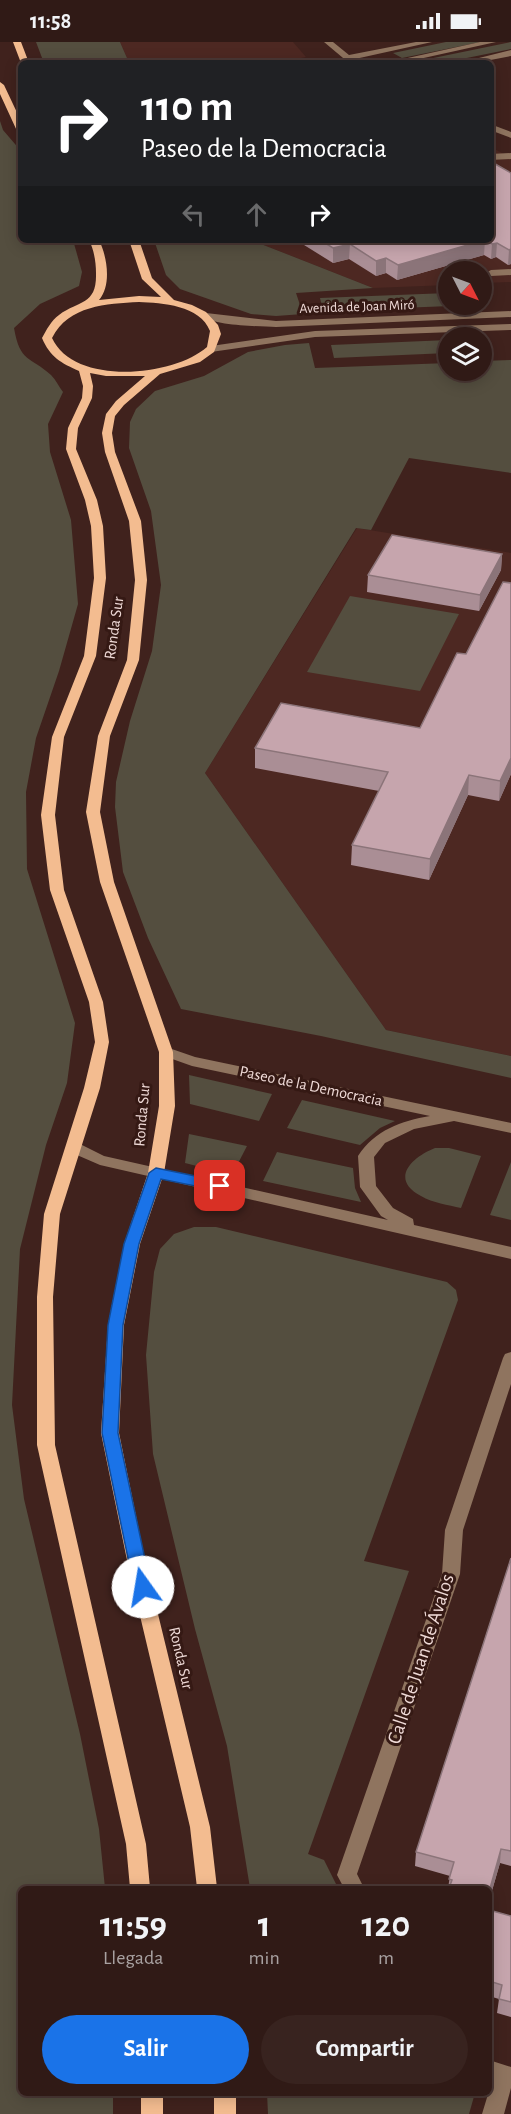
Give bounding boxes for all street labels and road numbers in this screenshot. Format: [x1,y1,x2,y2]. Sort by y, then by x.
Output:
street label: Avenida de Joan Miró [299,298,415,316]
street label: Ronda Sur [102,595,126,660]
street label: Paseo de la Democracia [238,1063,384,1109]
street label: Ronda Sur [131,1082,153,1147]
street label: Calle de Juan de Ávalos [383,1571,458,1746]
street label: Ronda Sur [166,1625,196,1691]

